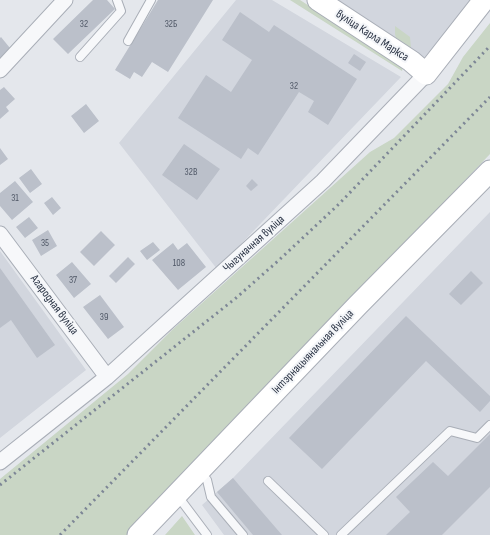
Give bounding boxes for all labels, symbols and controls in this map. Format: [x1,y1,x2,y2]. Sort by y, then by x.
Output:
street label: вуліца Карла Маркса [333,7,411,65]
house number: 32 [80,18,88,30]
house number: 32Б [165,18,177,30]
house number: 32 [290,80,298,92]
house number: 32В [185,166,197,178]
house number: 31 [11,192,19,204]
street label: Чыгуначная вуліца [220,213,288,275]
house number: 35 [41,237,49,249]
house number: 108 [173,257,185,269]
street label: Агародная вуліца [27,272,81,338]
house number: 37 [69,274,77,286]
street label: Інтэрнацыянальная вуліца [269,307,357,397]
house number: 39 [100,311,108,323]

